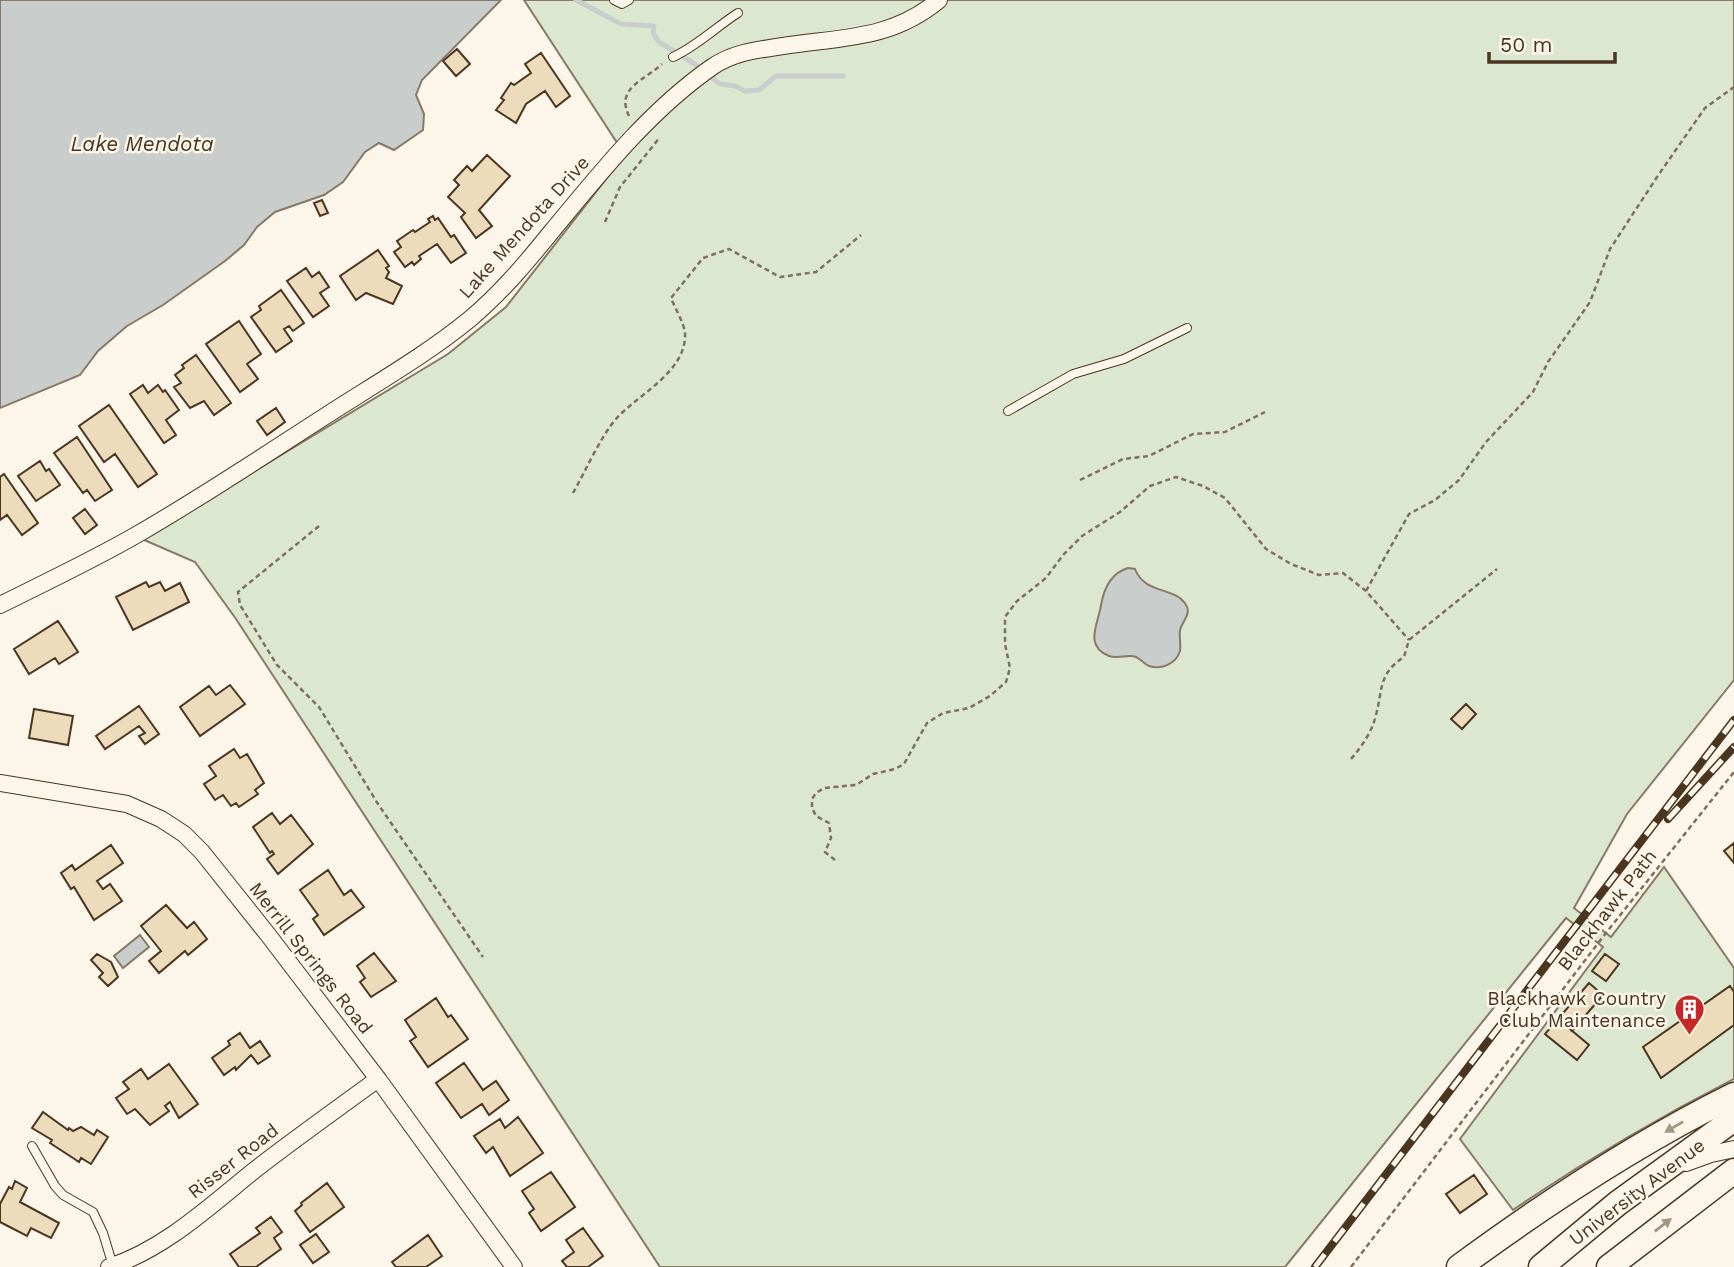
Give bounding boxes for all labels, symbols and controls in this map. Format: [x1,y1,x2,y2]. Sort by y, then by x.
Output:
scale bar [1489,21,1615,65]
text: 50 m [1500,32,1552,57]
water label: Lake Mendota [70,131,214,156]
street label: Lake Mendota Drive [454,151,594,303]
street label: Blackhawk Path [1553,845,1661,975]
street label: Merrill Springs Road [244,877,378,1039]
place label: Blackhawk Country Club Maintenance [1487,987,1666,1032]
building icon: Blackhawk Country Club Maintenance [1672,992,1706,1036]
street label: Risser Road [183,1118,283,1204]
one-way arrow [1664,1120,1683,1133]
street label: University Avenue [1565,1134,1709,1250]
one-way arrow [1654,1219,1672,1233]

